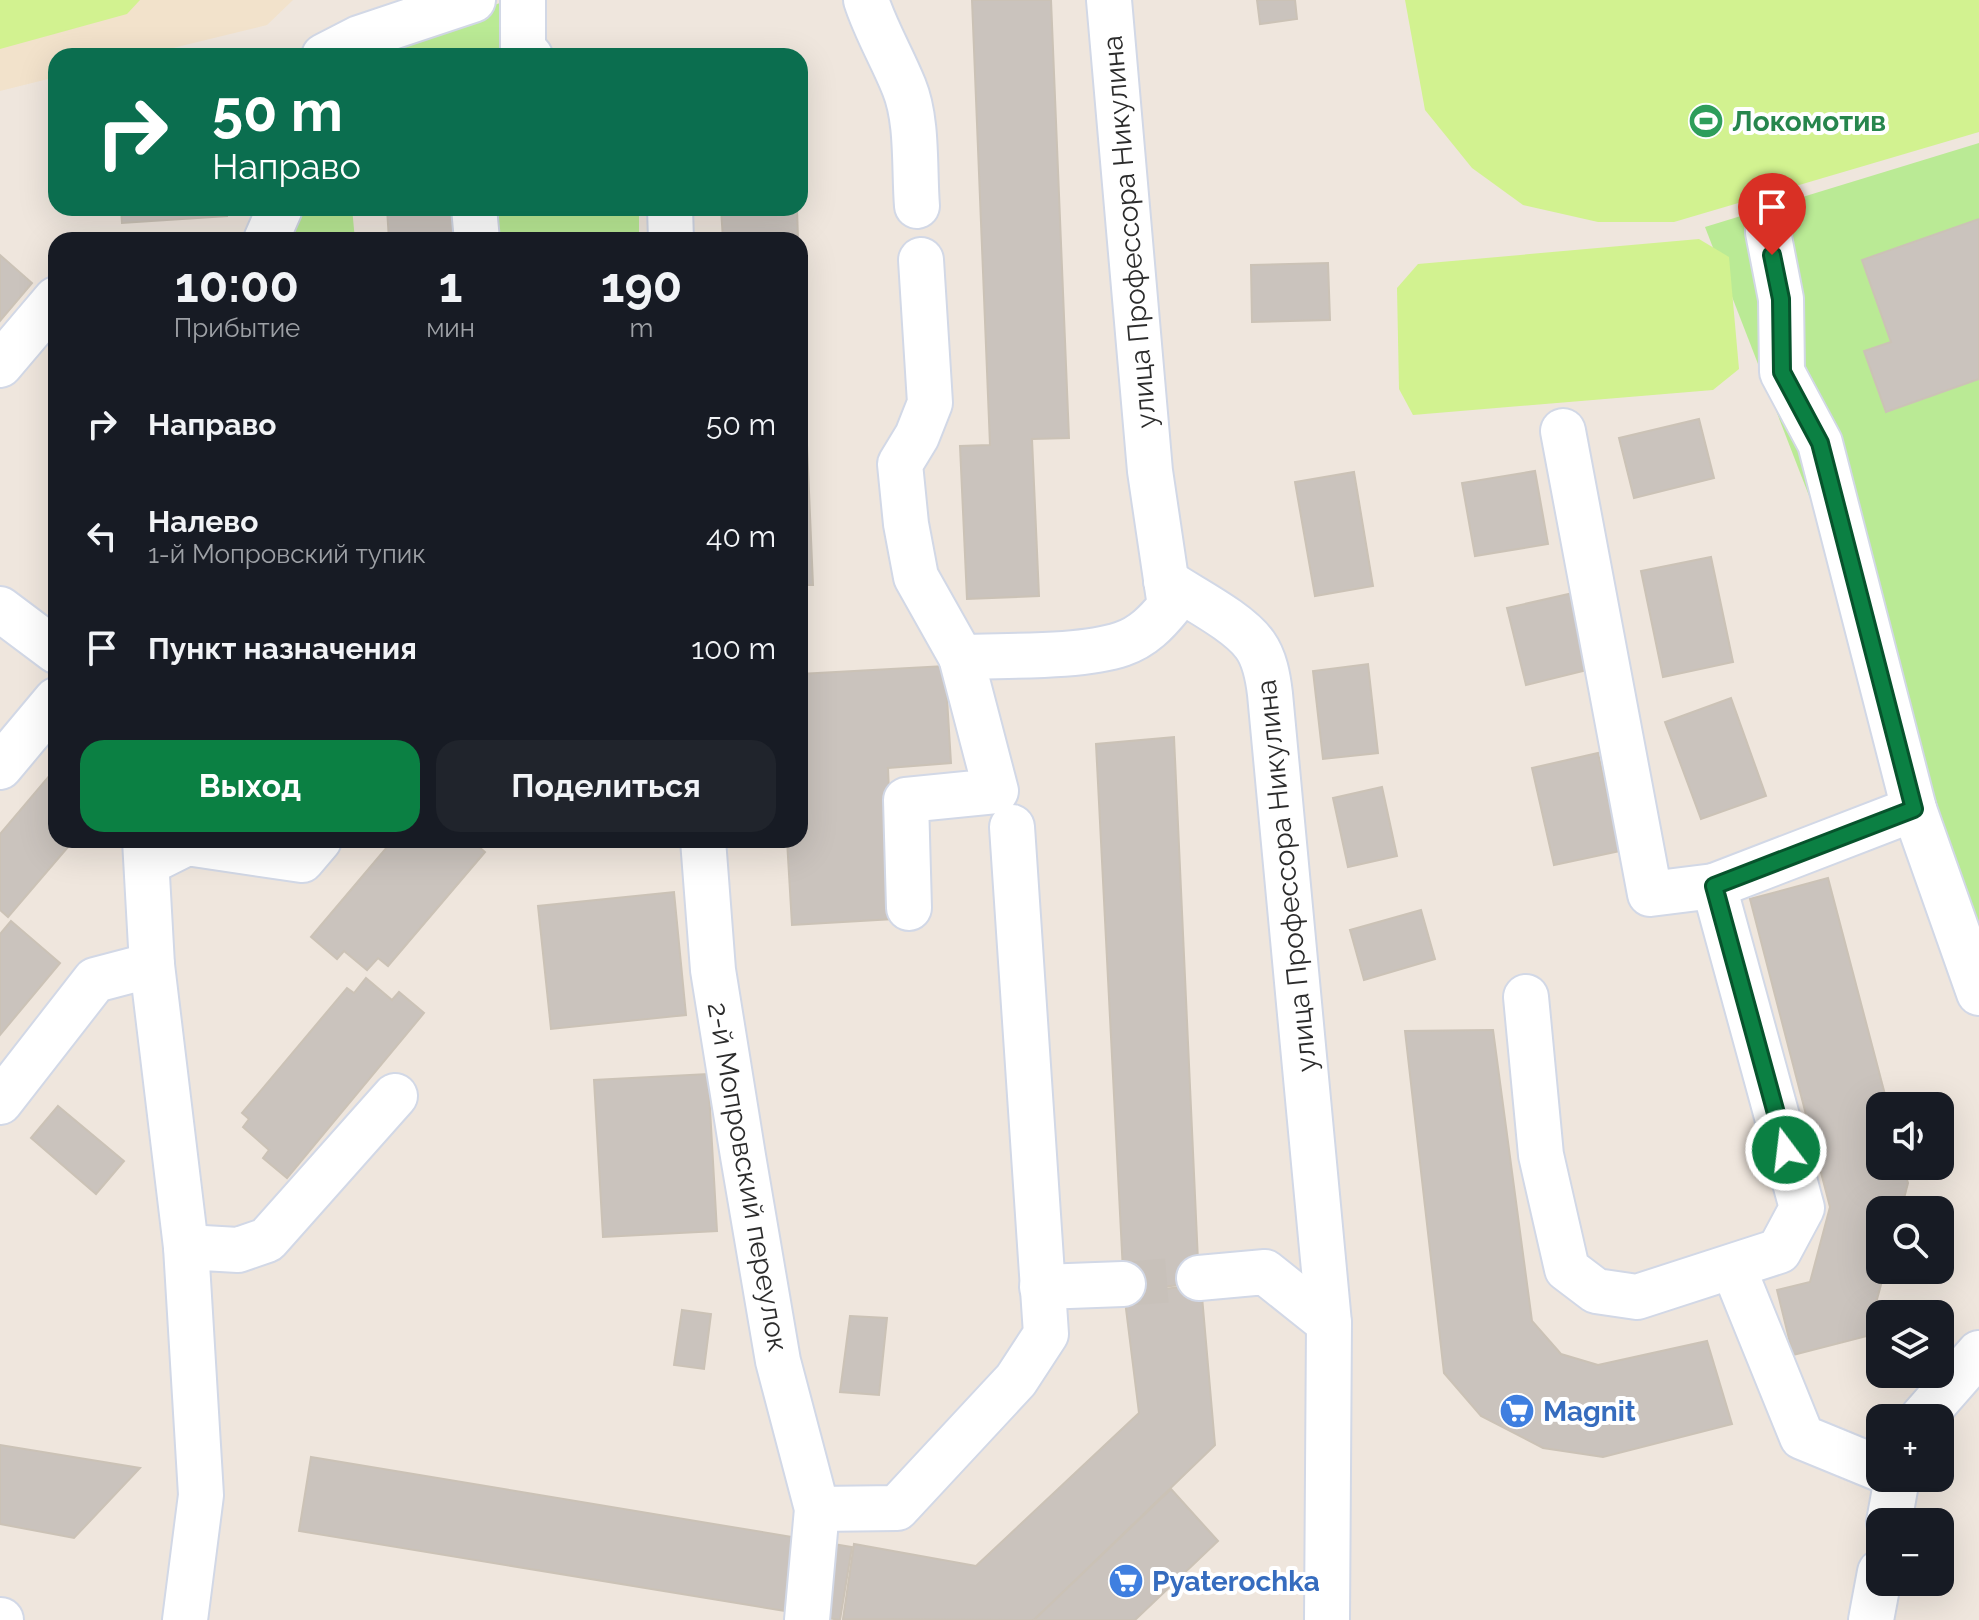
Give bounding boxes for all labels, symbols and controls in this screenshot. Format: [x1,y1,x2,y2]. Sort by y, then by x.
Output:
street label: улица Профессора Никулина [1096,34,1163,430]
text: 50 m [212,78,343,144]
icon: right [80,80,184,184]
sports icon: Локомотив [1687,102,1725,140]
place label: Локомотив [1732,105,1886,138]
text: Направо [212,145,361,187]
pin [1738,173,1806,255]
icon: arrive [1750,185,1794,229]
text: 10:00 [175,257,299,313]
text: 1 [439,257,462,313]
text: 190 [601,257,682,313]
text: Прибытие [174,313,300,343]
text: мин [426,313,475,343]
text: m [630,313,653,343]
icon: right [80,402,124,446]
text: Направо [148,407,277,442]
text: 50 m [706,407,776,442]
text: Налево [148,504,258,539]
icon: left [80,514,124,558]
text: 40 m [706,519,776,554]
text: 1-й Мопровский тупик [148,539,426,569]
icon: arrive [80,626,124,670]
text: Пункт назначения [148,631,417,666]
text: 100 m [691,631,776,666]
street label: улица Профессора Никулина [1249,678,1324,1074]
button: Выход [80,740,420,832]
button: Поделиться [436,740,776,832]
street label: 2-й Мопровский переулок [700,1000,795,1354]
map controls [1866,1092,1954,1596]
button: sound [1866,1092,1954,1180]
position arrow [1744,1108,1828,1192]
button: search [1866,1196,1954,1284]
button: layers [1866,1300,1954,1388]
supermarket icon: Magnit [1498,1392,1536,1430]
place label: Magnit [1543,1395,1636,1428]
button: + [1866,1404,1954,1492]
button: − [1866,1508,1954,1596]
supermarket icon: Pyaterochka [1107,1562,1145,1600]
place label: Pyaterochka [1152,1565,1320,1598]

